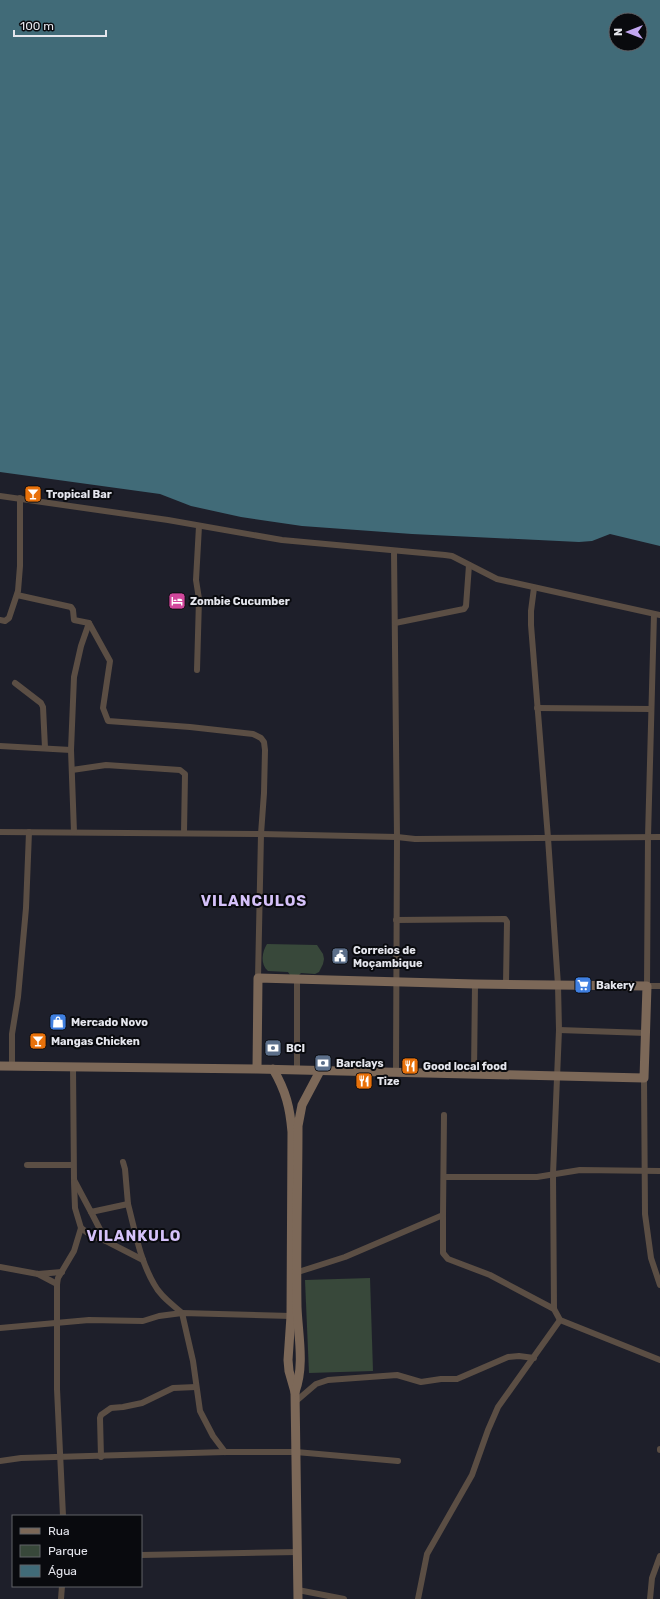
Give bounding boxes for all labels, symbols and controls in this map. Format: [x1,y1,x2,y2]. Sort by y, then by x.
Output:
scale bar [14,12,106,38]
north arrow [608,12,648,52]
text: 100 m [20,19,54,33]
text: N [612,28,625,36]
bar icon: Tropical Bar [23,484,43,504]
place label: Tropical Bar [46,488,112,501]
hotel icon: Zombie Cucumber [167,591,187,611]
place label: Zombie Cucumber [190,595,290,608]
district label: VILANCULOS [201,892,307,910]
place label: Correios de Moçambique [353,944,423,970]
public building icon: Correios de Moçambique [330,946,350,966]
supermarket icon: Bakery [573,975,593,995]
place label: Bakery [596,979,635,992]
shop icon: Mercado Novo [48,1012,68,1032]
place label: Mercado Novo [71,1016,148,1029]
bar icon: Mangas Chicken [28,1031,48,1051]
place label: Mangas Chicken [51,1035,140,1048]
bank icon: BCI [263,1038,283,1058]
place label: BCI [286,1042,305,1055]
bank icon: Barclays [313,1053,333,1073]
restaurant icon: Good local food [400,1056,420,1076]
place label: Barclays [336,1057,384,1070]
place label: Good local food [423,1060,507,1073]
restaurant icon: Tize [354,1071,374,1091]
place label: Tize [377,1075,400,1088]
district label: VILANKULO [86,1227,182,1245]
legend [12,1515,142,1587]
text: Rua [48,1524,70,1538]
text: Parque [48,1544,88,1558]
text: Água [48,1564,77,1578]

